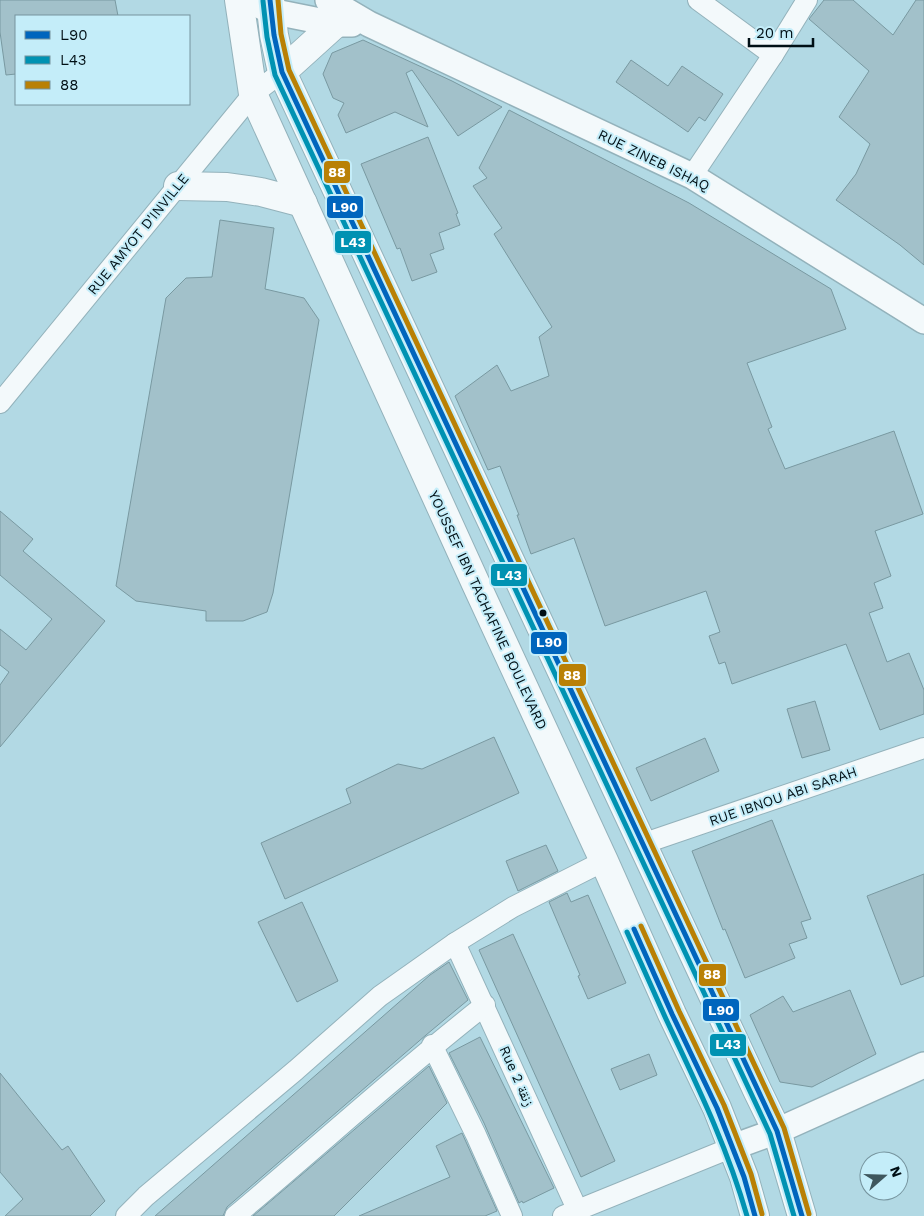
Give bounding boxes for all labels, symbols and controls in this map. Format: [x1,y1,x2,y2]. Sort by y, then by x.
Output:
legend [15,15,190,105]
scale bar [749,15,813,47]
text: 20 m [756,24,794,42]
text: L90 [60,26,88,44]
text: L43 [60,51,87,69]
text: 88 [60,76,78,94]
street label: RUE ZINEB ISHAQ [596,126,712,194]
line badge: 88 [323,160,351,184]
text: 88 [328,164,346,180]
street label: RUE AMYOT D'INVILLE [84,170,192,298]
line badge: L90 [326,195,364,219]
text: L90 [332,199,358,215]
line badge: L43 [334,230,372,254]
text: L43 [340,234,366,250]
street label: YOUSSEF IBN TACHAFINE BOULEVARD [425,488,551,732]
line badge: L43 [490,563,528,587]
text: L43 [496,567,522,583]
unlabelled marker [538,608,548,618]
line badge: L90 [530,631,568,655]
text: L90 [536,634,562,650]
line badge: 88 [558,663,587,687]
text: 88 [563,667,581,683]
street label: RUE IBNOU ABI SARAH [707,763,859,829]
line badge: 88 [698,963,727,987]
text: 88 [703,966,721,982]
line badge: L90 [702,998,740,1022]
text: L90 [708,1002,734,1018]
line badge: L43 [709,1033,747,1057]
text: L43 [715,1036,741,1052]
street label: Rue 2 زنقة [496,1043,537,1109]
north arrow [859,1151,909,1201]
text: N [887,1164,906,1179]

